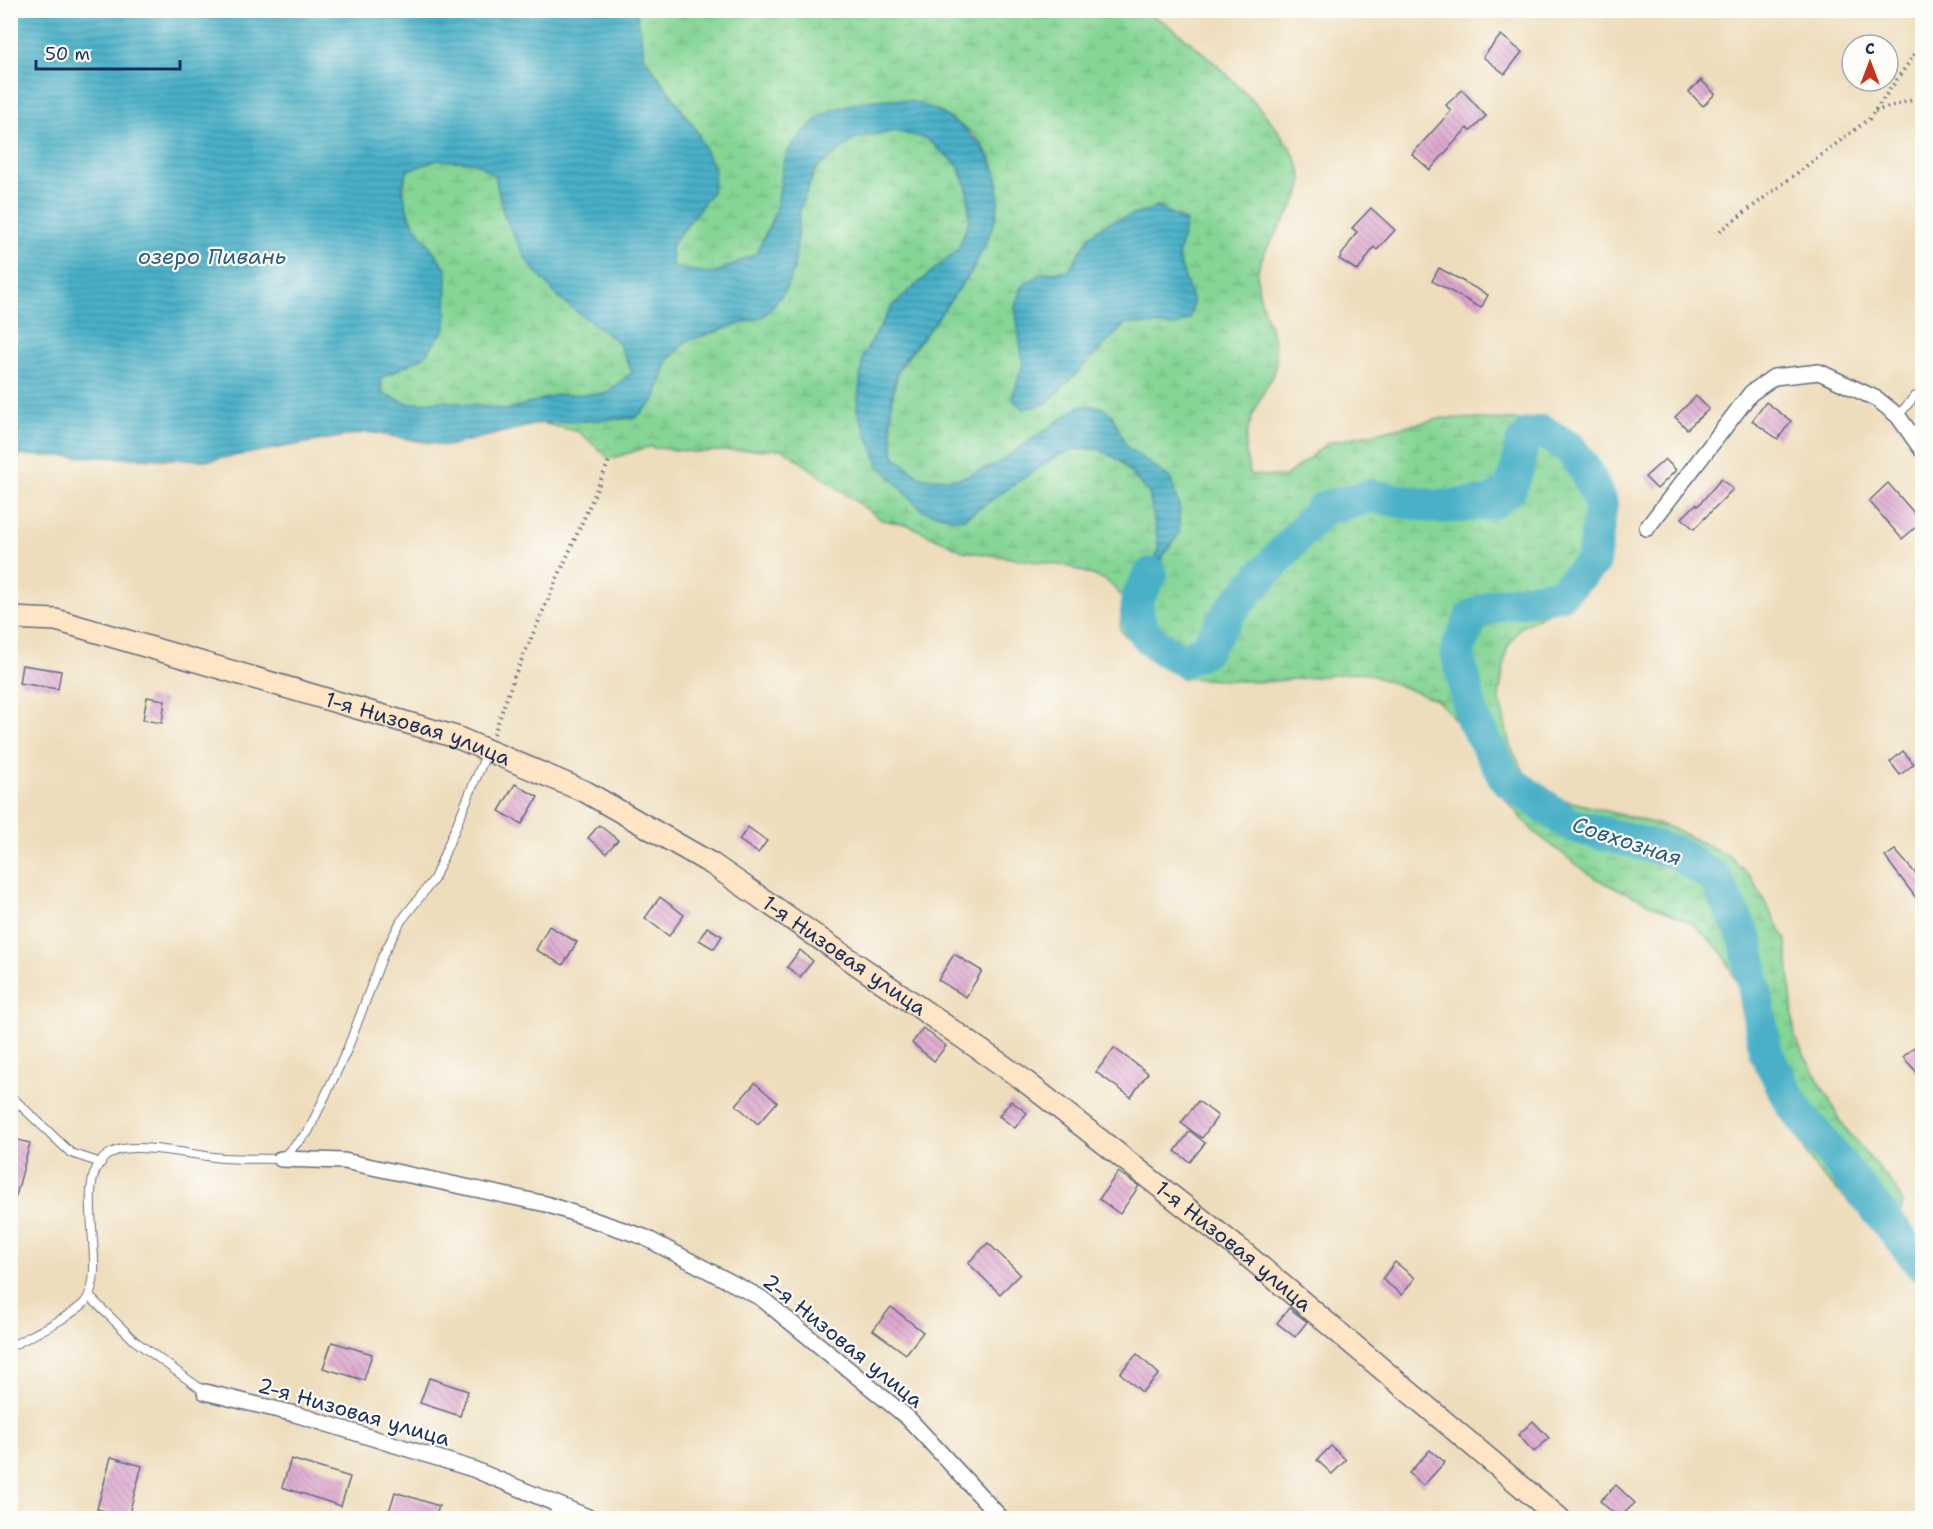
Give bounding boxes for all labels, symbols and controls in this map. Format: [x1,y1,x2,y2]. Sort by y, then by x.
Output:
scale bar [36,33,180,71]
north arrow [1840,33,1900,93]
text: С [1865,38,1875,59]
text: 50 m [45,42,90,66]
water label: озеро Пивань [138,242,286,271]
street label: 1-я Низовая улица [322,685,515,773]
water label: Совхозная [1569,810,1685,872]
street label: 1-я Низовая улица [757,889,932,1022]
street label: 1-я Низовая улица [1149,1174,1318,1318]
street label: 2-я Низовая улица [757,1268,929,1414]
street label: 2-я Низовая улица [255,1371,453,1453]

